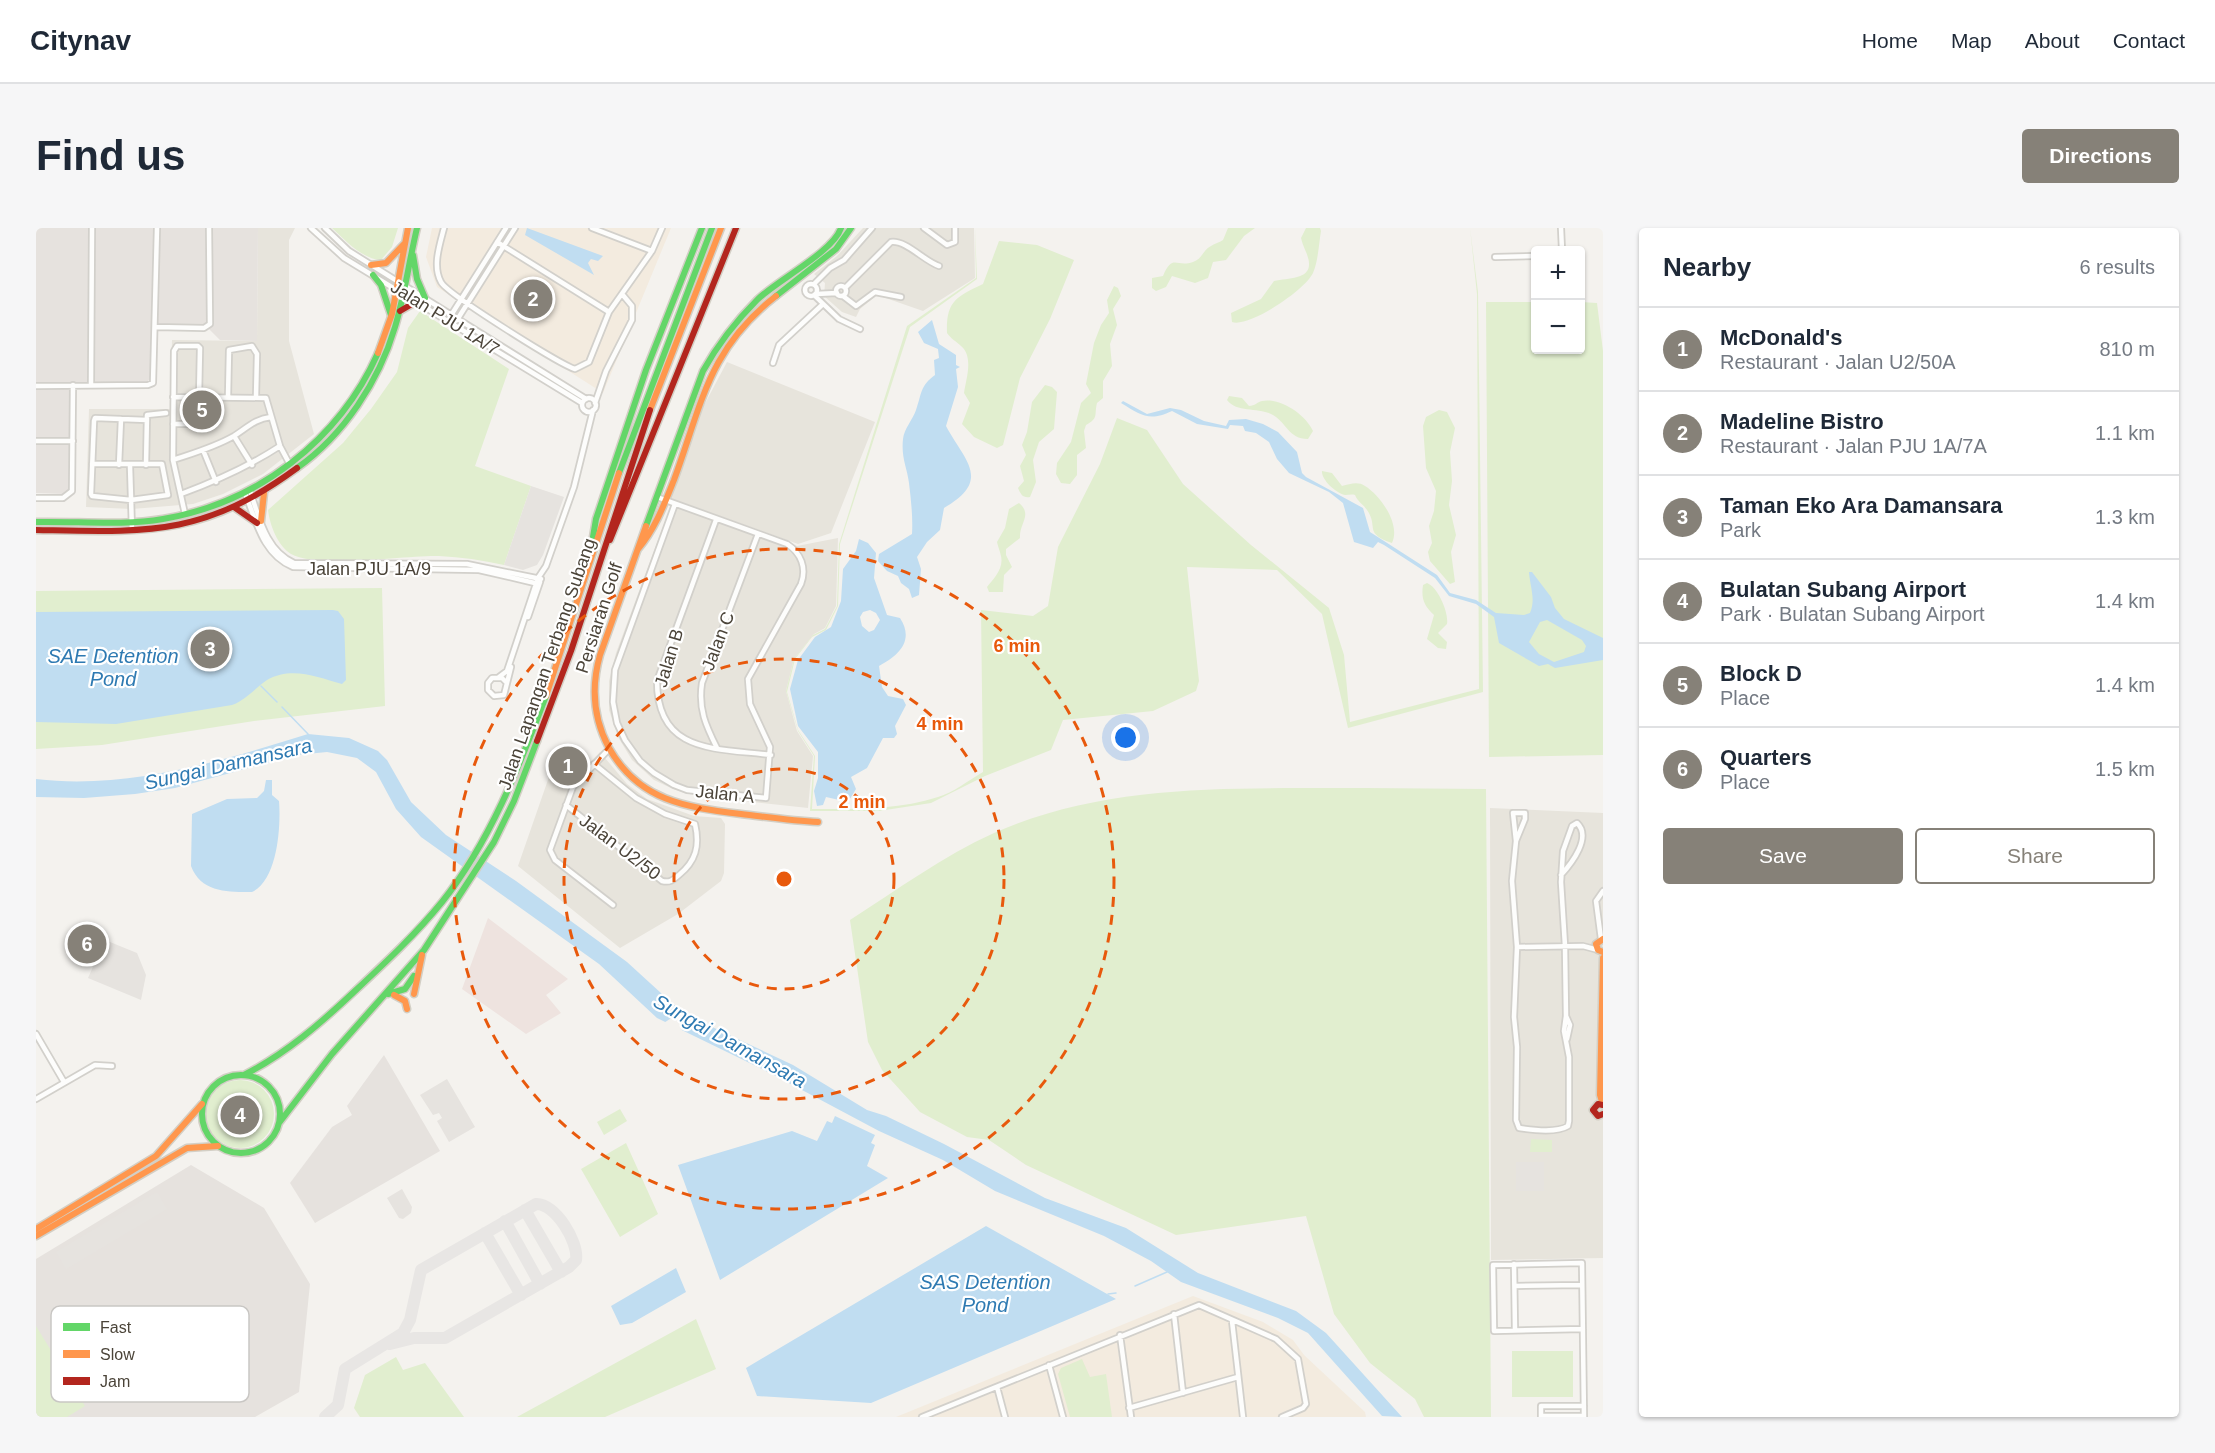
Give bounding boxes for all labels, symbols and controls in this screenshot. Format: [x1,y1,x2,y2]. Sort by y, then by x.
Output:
text: Citynav [30,25,131,56]
text: Home [1862,29,1918,52]
text: Map [1951,29,1992,52]
text: About [2025,29,2080,52]
text: Contact [2113,29,2185,52]
button: Directions [2022,129,2179,183]
text: Find us [36,132,185,179]
map controls [1531,246,1585,354]
button: + [1531,246,1585,300]
text: Nearby [1663,252,1751,282]
text: 6 results [2079,256,2155,278]
pin: 2 [514,276,552,322]
street label: Jalan PJU 1A/7 [387,277,503,359]
button: − [1531,300,1585,354]
text: McDonald's [1720,325,1843,350]
text: 1 [1677,338,1688,360]
text: 810 m [2099,338,2155,360]
text: Restaurant · Jalan U2/50A [1720,351,1956,373]
pin: 5 [182,388,222,432]
text: Madeline Bistro [1720,409,1884,434]
text: 2 [1677,422,1688,444]
text: 1.1 km [2095,422,2155,444]
text: Restaurant · Jalan PJU 1A/7A [1720,435,1987,457]
text: Taman Eko Ara Damansara [1720,493,2002,518]
text: 3 [1677,506,1688,528]
text: 1.3 km [2095,506,2155,528]
text: Park [1720,519,1761,541]
street label: Jalan Lapangan Terbang Subang [494,536,600,792]
street label: Jalan PJU 1A/9 [307,559,431,579]
street label: Persiaran Golf [572,559,627,676]
text: Bulatan Subang Airport [1720,577,1966,602]
text: 4 [1677,590,1688,612]
text: 1.4 km [2095,590,2155,612]
text: Park · Bulatan Subang Airport [1720,603,1985,625]
street label: Jalan C [698,609,738,673]
pin: 3 [190,626,230,672]
street label: Jalan B [651,626,687,690]
text: 6 min [993,636,1041,656]
water label: SAE Detention Pond [47,645,179,690]
text: Block D [1720,661,1802,686]
text: 5 [1677,674,1688,696]
text: 1.4 km [2095,674,2155,696]
text: Place [1720,687,1770,709]
text: 4 min [916,714,964,734]
your location [1111,723,1140,752]
water label: Sungai Damansara [142,734,314,794]
pin: 1 [548,744,588,788]
text: Quarters [1720,745,1812,770]
text: 6 [1677,758,1688,780]
text: 1.5 km [2095,758,2155,780]
text: Place [1720,771,1770,793]
street label: Jalan A [695,781,755,807]
text: 2 min [838,792,886,812]
street label: Jalan U2/50 [576,810,664,884]
button: Save [1663,828,1903,884]
button: Share [1915,828,2155,884]
centre of rings [774,869,794,889]
pin: 6 [68,922,106,966]
water label: Sungai Damansara [650,990,810,1092]
pin: 4 [220,1092,260,1138]
water label: SAS Detention Pond [919,1271,1051,1316]
legend [51,1306,249,1402]
text: Fast [100,1319,132,1336]
text: Slow [100,1346,135,1363]
text: Jam [100,1373,130,1390]

